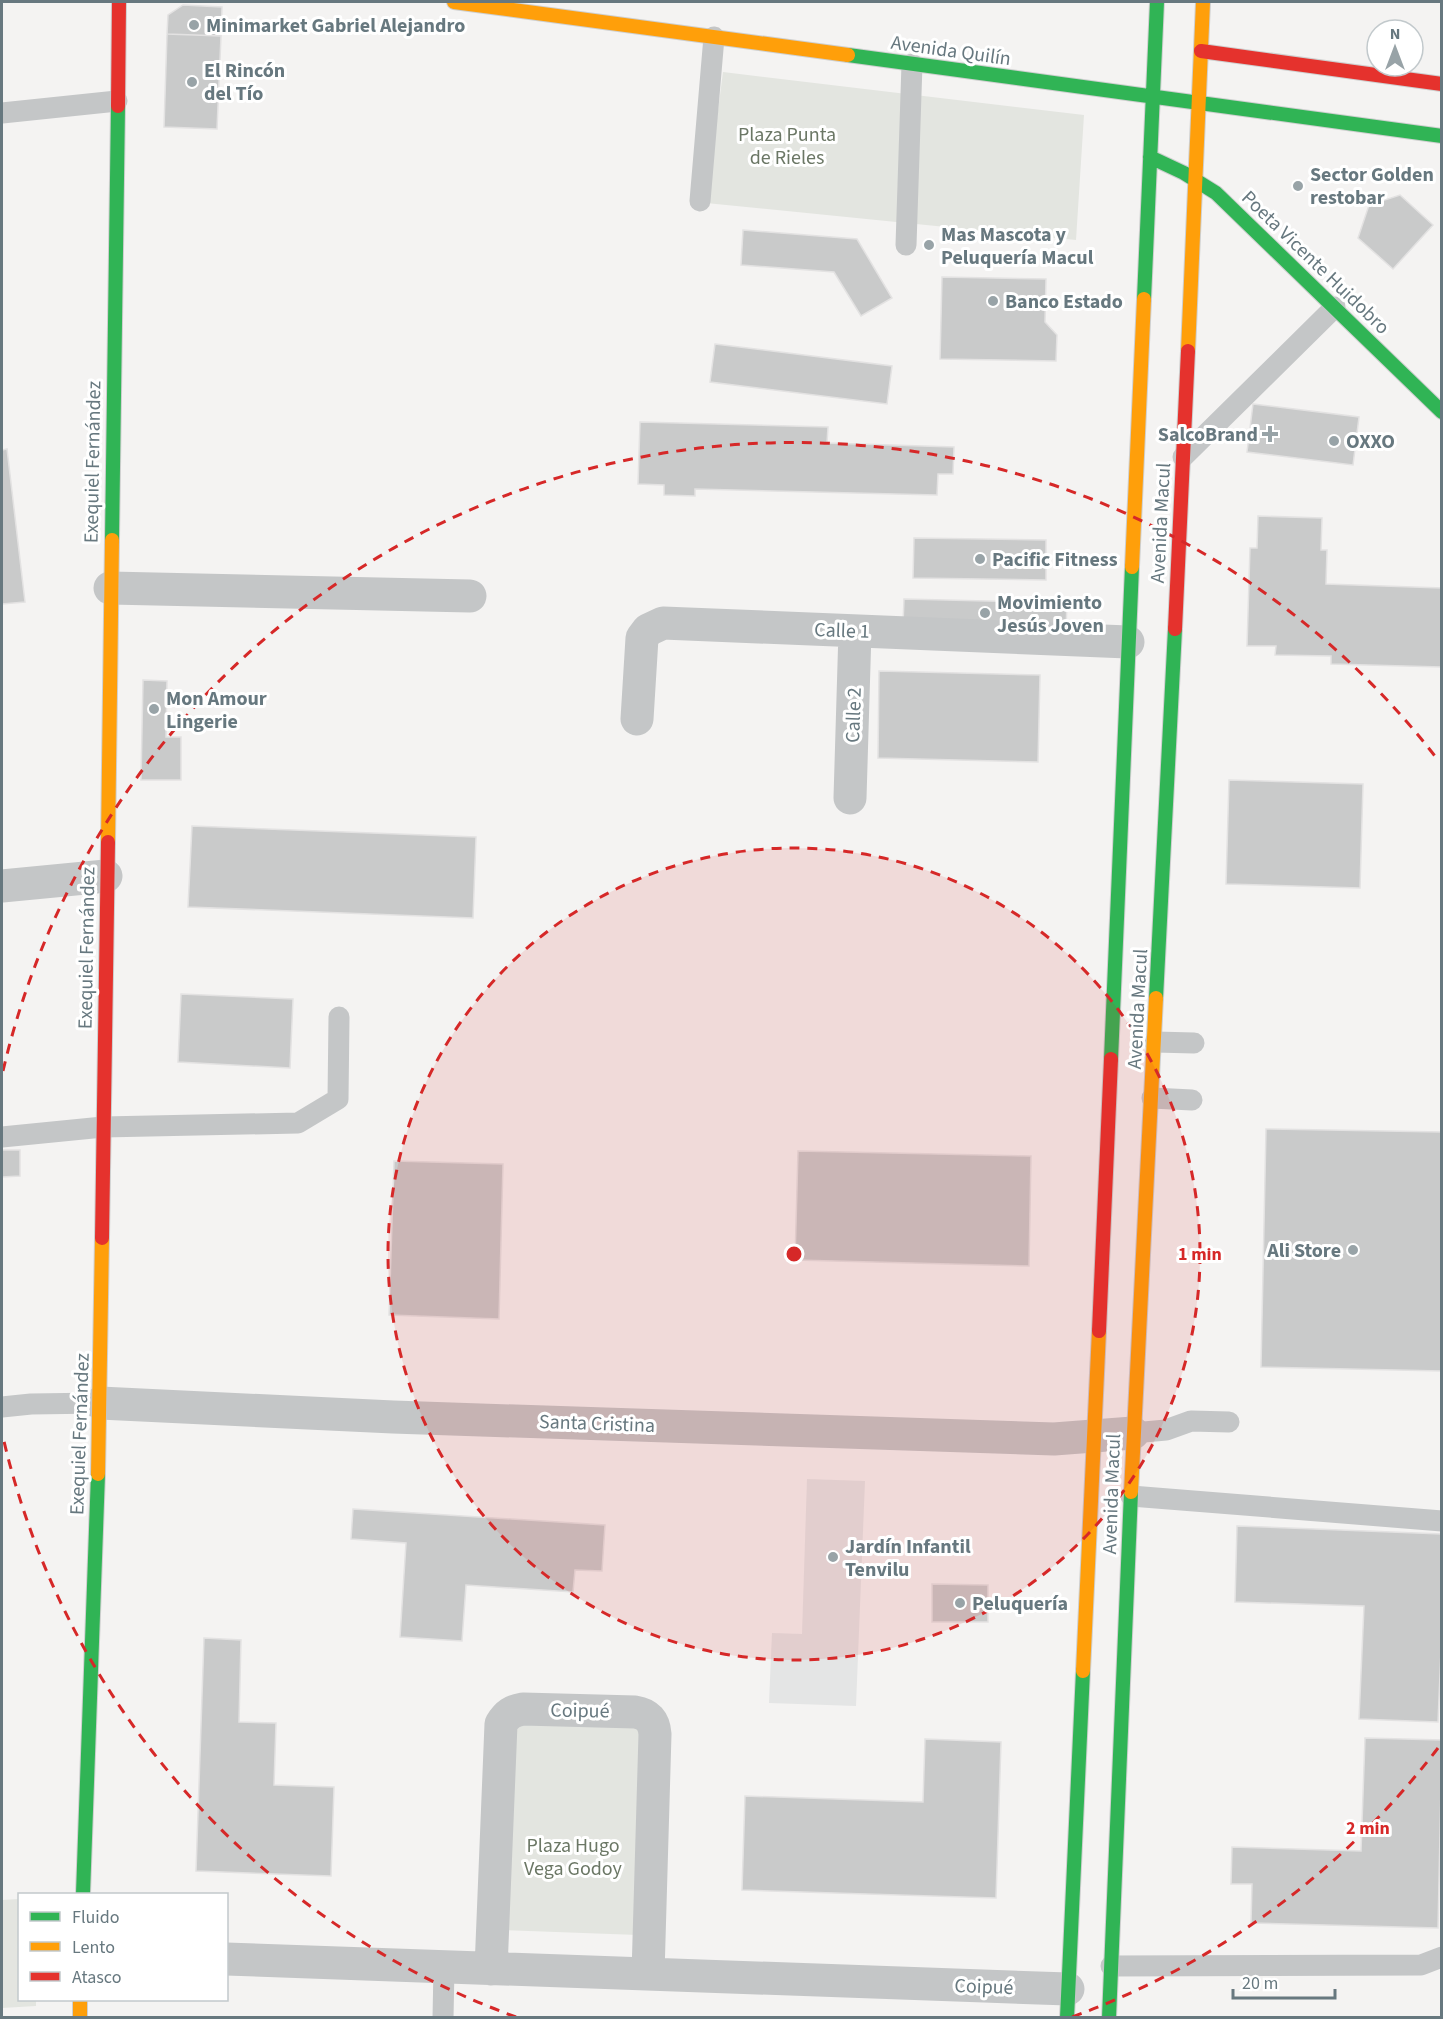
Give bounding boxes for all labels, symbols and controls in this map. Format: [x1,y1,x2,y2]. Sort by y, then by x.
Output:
place label: Minimarket Gabriel Alejandro [206,12,465,40]
marker: Minimarket Gabriel Alejandro [187,18,201,32]
north arrow [1365,18,1425,78]
text: N [1390,23,1400,45]
street label: Avenida Quilín [889,29,1013,73]
place label: El Rincón del Tío [204,57,285,108]
marker: El Rincón del Tío [185,75,199,89]
park label: Plaza Punta de Rieles [738,121,836,172]
place label: Sector Golden restobar [1310,161,1434,212]
marker: Sector Golden restobar [1291,179,1305,193]
street label: Poeta Vicente Huidobro [1235,184,1396,341]
place label: Mas Mascota y Peluquería Macul [941,221,1094,272]
marker: Mas Mascota y Peluquería Macul [922,238,936,252]
place label: Banco Estado [1005,288,1123,316]
marker: Banco Estado [986,294,1000,308]
street label: Exequiel Fernández [78,381,108,543]
place label: SalcoBrand [1158,421,1258,449]
marker: SalcoBrand [1263,427,1277,441]
place label: OXXO [1346,428,1395,456]
marker: OXXO [1327,434,1341,448]
street label: Avenida Macul [1144,462,1178,584]
place label: Pacific Fitness [992,546,1118,574]
marker: Pacific Fitness [973,552,987,566]
place label: Movimiento Jesús Joven [997,589,1104,640]
marker: Movimiento Jesús Joven [978,606,992,620]
street label: Calle 1 [814,616,870,646]
place label: Mon Amour Lingerie [166,685,267,736]
street label: Calle 2 [839,687,869,743]
marker: Mon Amour Lingerie [147,702,161,716]
street label: Exequiel Fernández [72,867,102,1029]
street label: Avenida Macul [1121,948,1155,1070]
place label: Ali Store [1266,1237,1341,1265]
text: 1 min [1178,1242,1222,1267]
marker: Ali Store [1346,1243,1360,1257]
centre of rings [784,1244,804,1264]
street label: Exequiel Fernández [63,1352,97,1516]
street label: Santa Cristina [538,1408,655,1440]
street label: Avenida Macul [1096,1433,1128,1555]
place label: Jardín Infantil Tenvilu [845,1533,971,1584]
marker: Jardín Infantil Tenvilu [826,1550,840,1564]
place label: Peluquería [972,1590,1068,1618]
marker: Peluquería [953,1596,967,1610]
street label: Coipué [550,1696,610,1726]
text: 2 min [1346,1816,1390,1841]
park label: Plaza Hugo Vega Godoy [524,1832,623,1883]
legend [18,1893,228,2001]
text: Fluido [72,1905,119,1930]
text: Lento [72,1935,115,1960]
scale bar [1233,1962,1335,2000]
text: Atasco [72,1965,121,1990]
text: 20 m [1242,1971,1278,1996]
street label: Coipué [954,1972,1014,2002]

